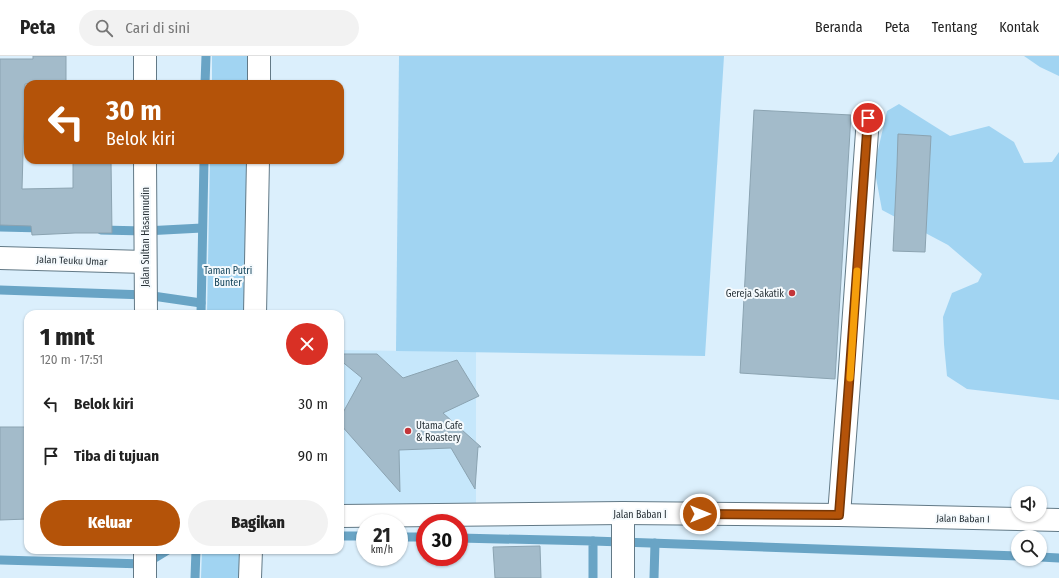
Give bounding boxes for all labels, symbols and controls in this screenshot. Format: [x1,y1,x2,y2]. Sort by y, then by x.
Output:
search box [79,10,359,46]
text: Peta [20,16,55,39]
icon: search [93,17,115,39]
text: Cari di sini [125,19,190,37]
text: Beranda [815,19,863,36]
text: Peta [885,19,910,36]
text: Tentang [932,19,977,36]
text: Kontak [999,19,1039,36]
text: 30 m [106,94,162,127]
icon: left [40,96,92,148]
pin [851,101,885,135]
icon: arrive [857,107,879,129]
text: Belok kiri [106,128,175,150]
street label: Jalan Sultan Hasannudin [140,187,152,287]
street label: Jalan Teuku Umar [36,254,108,268]
park label: Taman Putri Bunter [204,265,252,289]
place label: Gereja Sakatik [726,288,784,300]
marker: Gereja Sakatik [787,288,797,298]
text: 1 mnt [40,323,95,351]
button: close [286,323,328,365]
text: 120 m · 17:51 [40,352,103,367]
icon: left [40,393,62,415]
text: Belok kiri [74,395,134,413]
text: 30 m [298,395,328,413]
place label: Utama Cafe & Roastery [416,420,463,444]
marker: Utama Cafe & Roastery [403,426,413,436]
icon: arrive [40,445,62,467]
text: Tiba di tujuan [74,447,159,465]
text: 90 m [298,447,328,465]
map controls [1011,486,1047,566]
button: sound [1011,486,1047,522]
position arrow [679,493,721,535]
button: Keluar [40,500,180,546]
button: Bagikan [188,500,328,546]
street label: Jalan Baban I [613,509,667,521]
street label: Jalan Baban I [936,513,990,525]
speed limit sign: 30 [416,514,468,566]
text: 21 [373,523,391,547]
button: search [1011,530,1047,566]
text: km/h [371,544,393,556]

